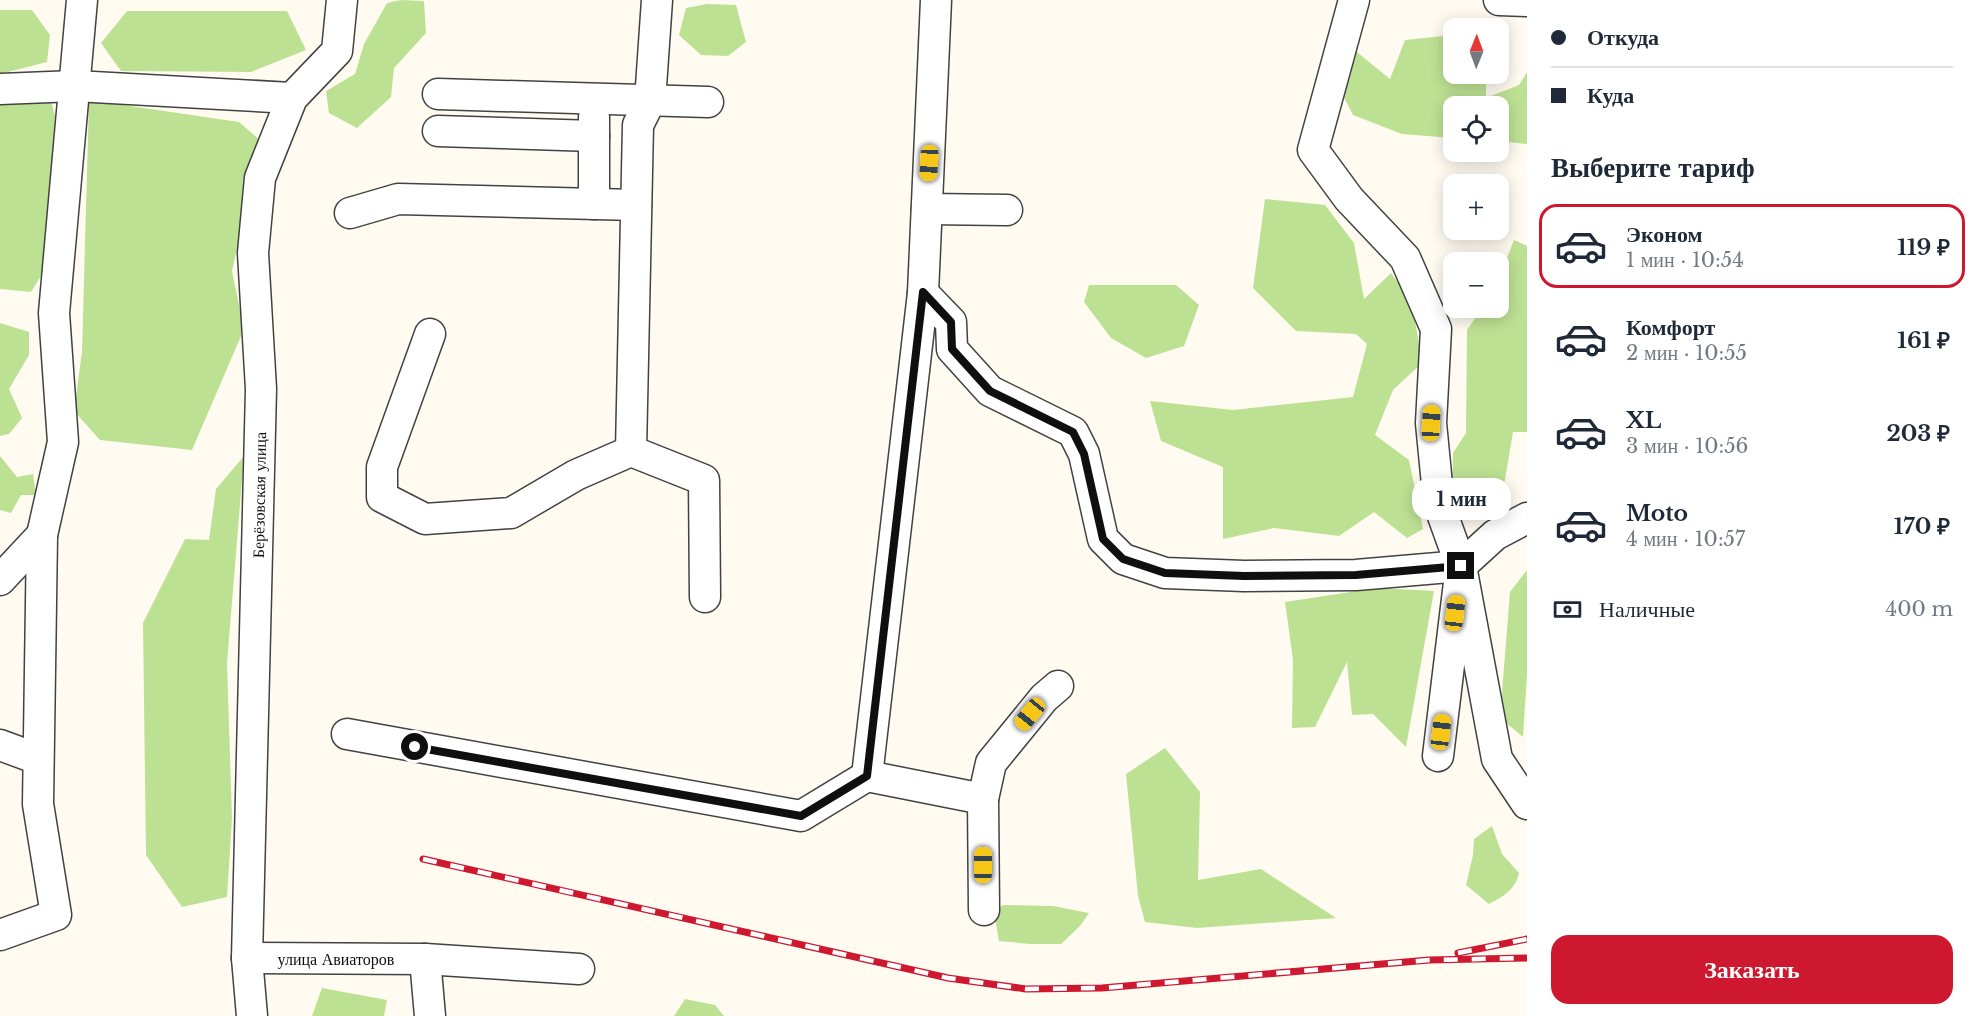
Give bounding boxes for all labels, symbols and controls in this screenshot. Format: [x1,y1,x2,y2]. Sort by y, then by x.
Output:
north arrow [1443,18,1509,84]
map controls [1443,18,1509,318]
text: Откуда [1587,24,1659,51]
text: Куда [1587,82,1634,109]
button: locate [1443,96,1509,162]
car [919,145,939,181]
text: Выберите тариф [1551,151,1755,184]
button: + [1443,174,1509,240]
icon: car [1554,219,1608,273]
text: Эконом [1626,221,1703,248]
text: 119 ₽ [1897,234,1950,261]
text: 1 мин · 10:54 [1626,248,1744,272]
button: − [1443,252,1509,318]
icon: car [1554,312,1608,366]
text: Комфорт [1626,314,1715,341]
text: 161 ₽ [1897,327,1950,354]
text: 2 мин · 10:55 [1626,341,1747,365]
car [1421,405,1441,441]
icon: car [1554,405,1608,459]
text: XL [1626,407,1661,434]
text: 203 ₽ [1886,420,1950,447]
street label: Берёзовская улица [248,432,270,558]
text: 3 мин · 10:56 [1626,434,1748,458]
callout: 1 мин [1412,479,1510,521]
text: 1 мин [1436,487,1487,511]
icon: car [1554,498,1608,552]
text: Moto [1626,500,1688,527]
text: 170 ₽ [1894,513,1950,540]
text: 4 мин · 10:57 [1626,527,1745,551]
route end [1447,552,1474,579]
icon: cash [1551,593,1584,626]
car [1444,594,1466,632]
text: Наличные [1599,596,1695,623]
text: 400 m [1886,597,1953,621]
car [1012,694,1048,734]
car [1430,713,1452,751]
route start [401,733,428,760]
car [974,847,992,883]
button: Заказать [1551,935,1953,1004]
street label: улица Авиаторов [278,949,395,969]

